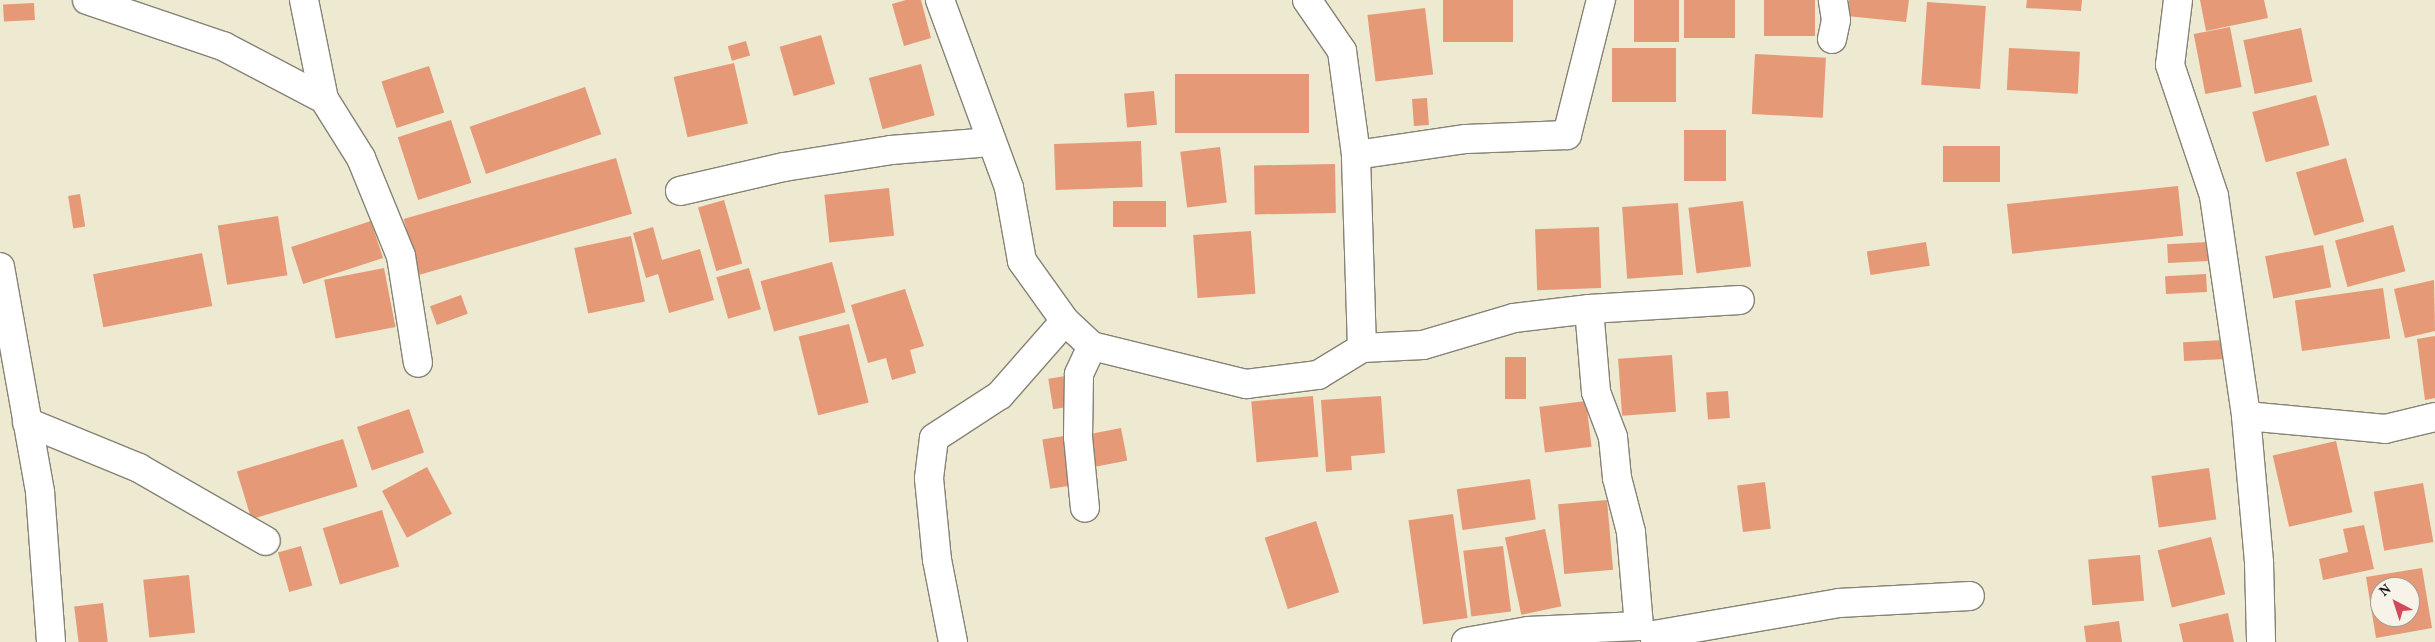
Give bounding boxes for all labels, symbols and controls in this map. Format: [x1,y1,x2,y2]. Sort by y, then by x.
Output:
north arrow [2370,577,2420,627]
text: N [2376,580,2396,601]

